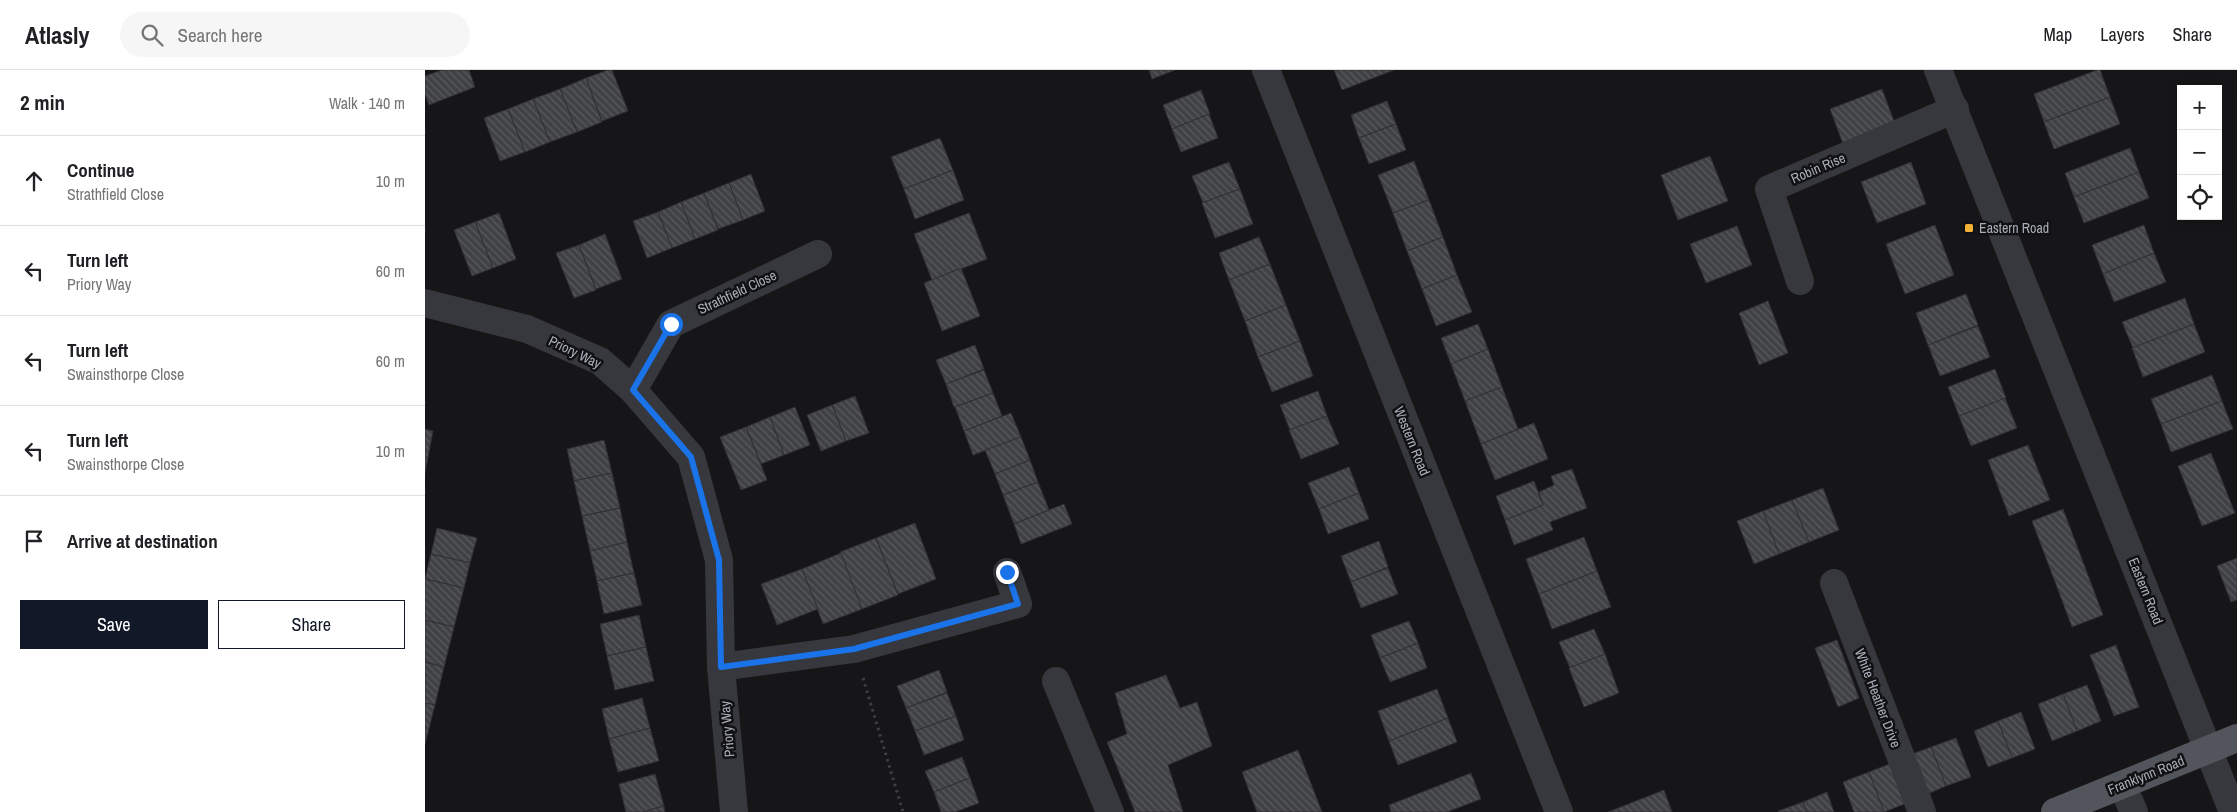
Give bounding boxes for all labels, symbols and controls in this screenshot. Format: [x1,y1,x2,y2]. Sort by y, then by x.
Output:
search box [120,12,470,57]
text: Atlasly [25,19,90,51]
icon: search [138,21,166,49]
text: Search here [178,22,262,48]
text: Map [2044,22,2072,47]
text: Layers [2100,22,2145,47]
text: Share [2173,22,2212,47]
map controls [2177,85,2222,220]
button: + [2177,85,2222,130]
text: 2 min [20,88,65,117]
text: Walk · 140 m [329,92,405,114]
button: − [2177,130,2222,175]
street label: Robin Rise [1788,148,1848,188]
text: Continue [67,157,135,183]
icon: ahead [20,167,48,195]
text: 10 m [376,170,405,192]
button: locate [2177,175,2222,220]
text: Strathfield Close [67,183,164,205]
place label: Eastern Road [1979,219,2049,237]
marker: Eastern Road [1963,222,1975,234]
text: Turn left [67,247,128,273]
icon: left [20,257,48,285]
text: 60 m [376,260,405,282]
street label: Strathfield Close [695,266,779,318]
text: Priory Way [67,273,131,295]
route start [660,313,683,336]
street label: Priory Way [546,332,604,373]
text: Turn left [67,337,128,363]
icon: left [20,347,48,375]
text: 60 m [376,350,405,372]
text: Swainsthorpe Close [67,363,184,385]
street label: Western Road [1390,404,1434,478]
text: Turn left [67,427,128,453]
icon: left [20,437,48,465]
text: 10 m [376,440,405,462]
text: Swainsthorpe Close [67,453,184,475]
icon: arrive [20,527,48,555]
text: Arrive at destination [67,528,218,554]
street label: Eastern Road [2125,555,2167,627]
route end [996,561,1019,584]
button: Save [20,600,208,649]
button: Share [218,600,405,649]
street label: White Heather Drive [1851,646,1905,750]
street label: Priory Way [716,700,738,758]
street label: Franklynn Road [2105,751,2187,799]

